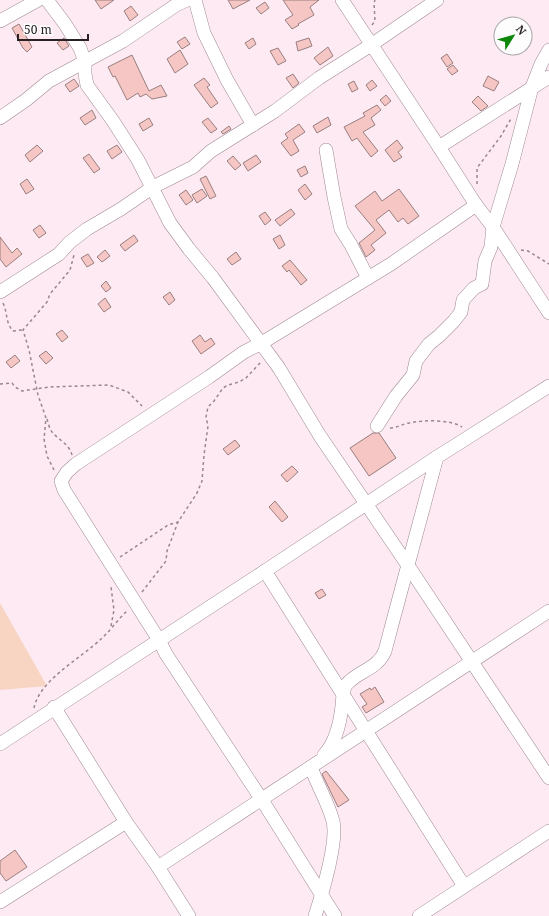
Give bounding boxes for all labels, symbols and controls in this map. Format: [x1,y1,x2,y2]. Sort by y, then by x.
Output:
scale bar [18,16,88,42]
north arrow [493,16,533,56]
text: 50 m [24,21,52,38]
text: N [513,22,530,38]

